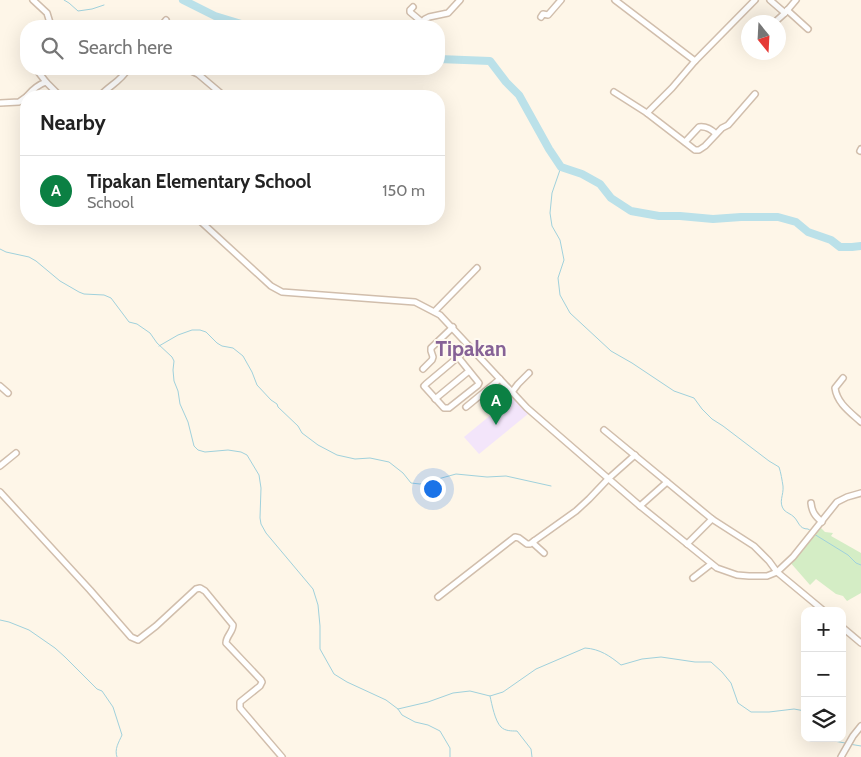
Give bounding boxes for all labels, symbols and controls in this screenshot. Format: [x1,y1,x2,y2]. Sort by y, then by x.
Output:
north arrow [741,15,786,60]
search box [20,20,445,75]
icon: search [38,34,66,62]
text: Search here [78,36,172,59]
text: Nearby [40,110,106,135]
text: Tipakan Elementary School [87,170,311,193]
text: A [51,181,61,200]
text: 150 m [382,181,425,200]
text: School [87,193,134,212]
district label: Tipakan [435,336,507,361]
pin: A [480,384,512,425]
your location [420,476,446,502]
map controls [801,607,846,742]
button: + [801,607,846,652]
button: − [801,652,846,697]
button: layers [801,697,846,742]

